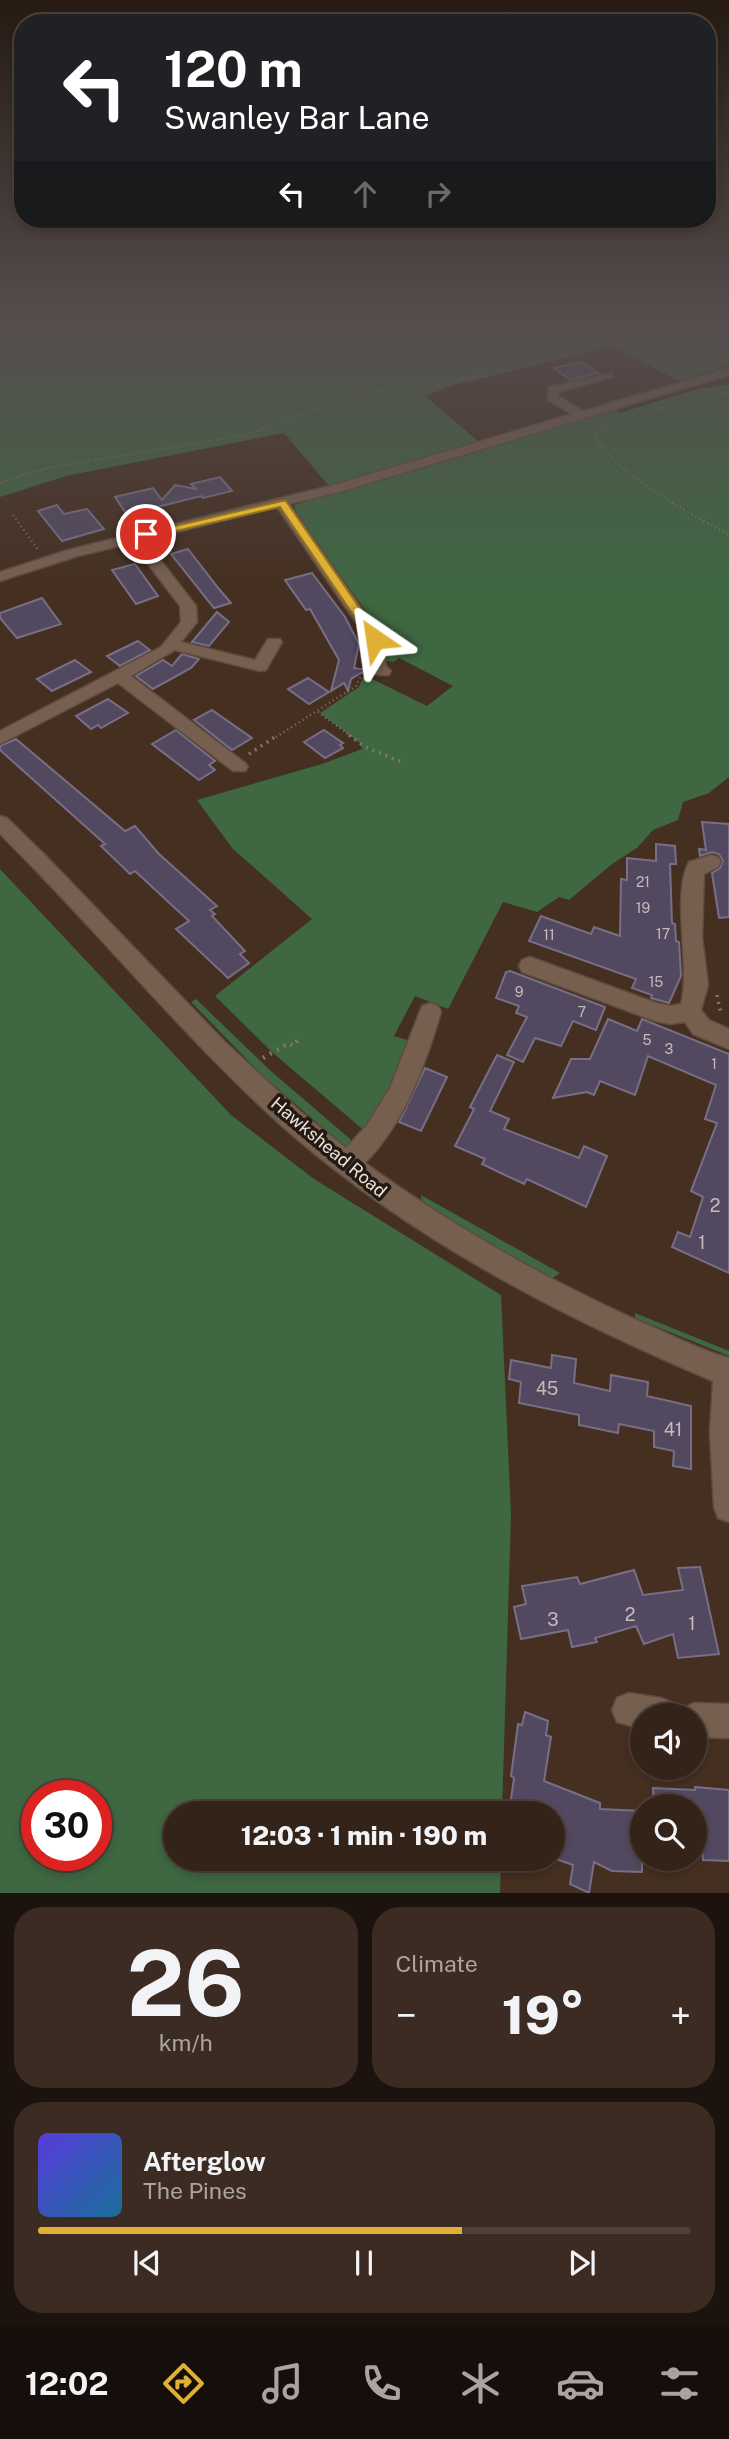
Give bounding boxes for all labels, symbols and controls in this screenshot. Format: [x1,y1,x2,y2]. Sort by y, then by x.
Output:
text: 120 m [164,40,303,98]
icon: left [49,42,140,133]
text: Swanley Bar Lane [164,99,430,136]
icon: left [273,175,311,213]
icon: ahead [346,175,384,213]
icon: right [419,175,457,213]
pin [116,504,176,564]
icon: arrive [127,515,165,553]
position arrow [338,602,412,676]
house number: 21 [636,874,650,890]
house number: 19 [636,900,650,916]
house number: 17 [656,926,670,942]
house number: 11 [543,927,555,943]
house number: 15 [649,974,663,990]
house number: 9 [515,984,524,1000]
house number: 7 [578,1004,586,1020]
house number: 5 [643,1032,652,1048]
house number: 3 [665,1041,674,1057]
house number: 1 [711,1056,717,1072]
street label: Hawkshead Road [267,1092,391,1202]
house number: 2 [710,1195,720,1216]
house number: 1 [698,1232,706,1253]
house number: 45 [536,1378,558,1399]
house number: 41 [664,1419,682,1440]
house number: 2 [625,1604,635,1625]
house number: 3 [547,1609,559,1630]
house number: 1 [688,1613,696,1634]
map controls [630,1703,707,1871]
button: sound [630,1703,707,1780]
speed limit sign: 30 [21,1780,112,1871]
button: search [630,1794,707,1871]
text: 12:03 · 1 min · 190 m [241,1820,487,1851]
text: 26 [127,1930,245,2036]
text: Climate [396,1950,478,1977]
text: 19° [502,1985,585,2046]
text: − [396,1993,417,2038]
text: + [670,1993,691,2038]
text: km/h [159,2029,213,2056]
text: Afterglow [143,2146,266,2177]
text: The Pines [143,2177,247,2204]
icon: previous [128,2244,166,2282]
icon: pause [345,2244,383,2282]
icon: next [563,2244,601,2282]
icon: directions [159,2359,208,2408]
icon: music [258,2359,307,2408]
icon: phone [357,2359,406,2408]
icon: climate [456,2359,505,2408]
icon: car [556,2359,605,2408]
icon: filters [655,2359,704,2408]
text: 12:02 [25,2365,109,2402]

